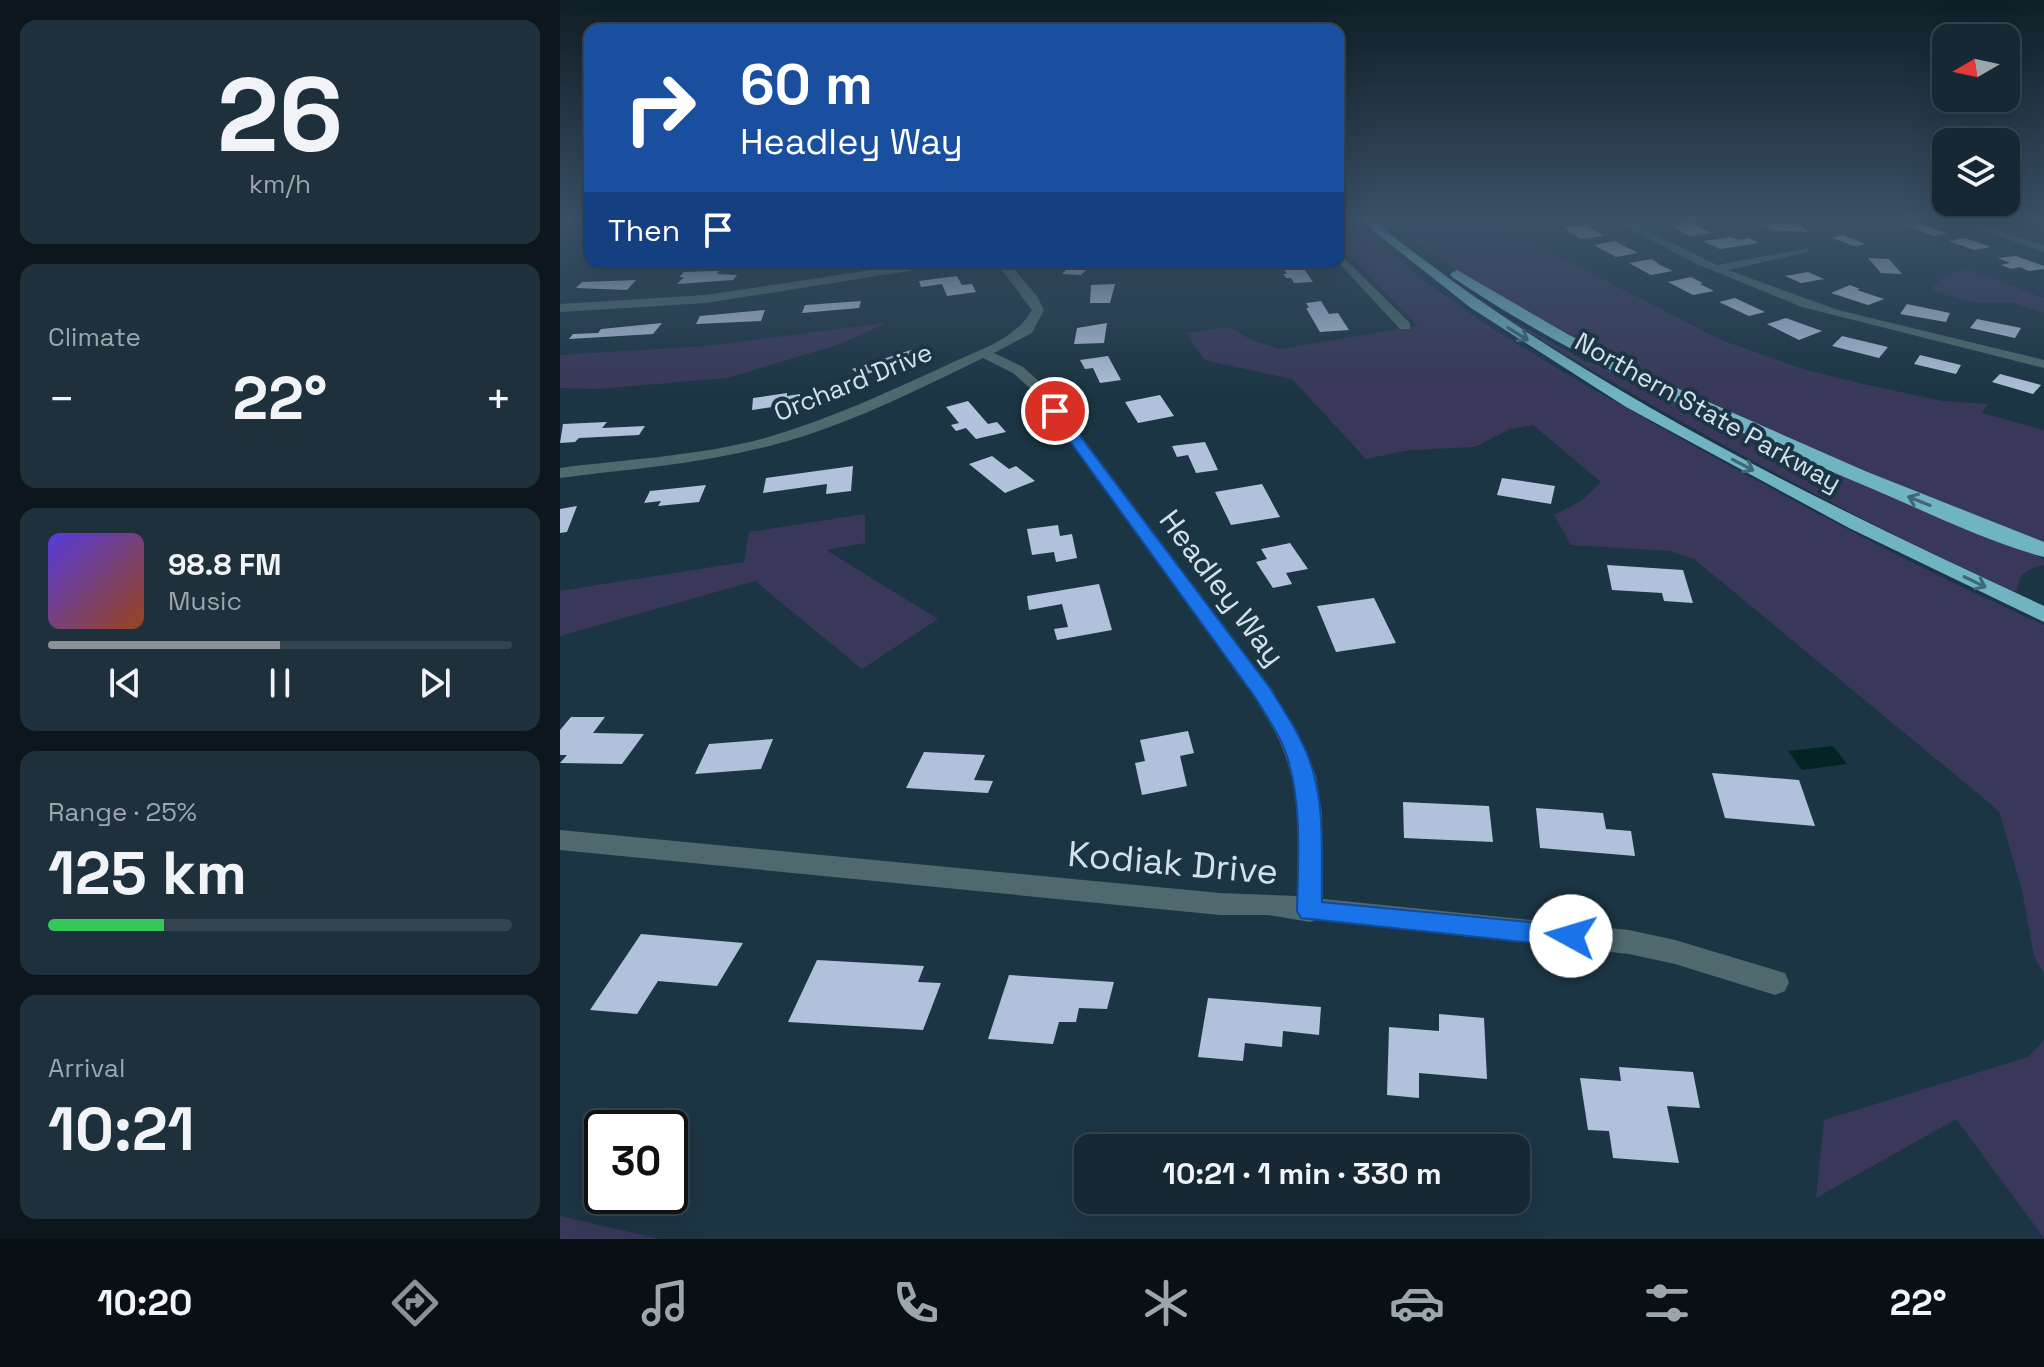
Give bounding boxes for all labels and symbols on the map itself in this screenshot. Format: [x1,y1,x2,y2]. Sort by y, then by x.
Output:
north arrow [1932,24,2020,112]
street label: Northern State Parkway [1569,325,1847,499]
one-way arrow [1507,326,1529,343]
street label: Orchard Drive [769,335,937,429]
pin [1021,377,1089,445]
one-way arrow [1731,457,1755,473]
one-way arrow [1907,493,1932,507]
street label: Headley Way [1151,502,1294,674]
one-way arrow [1963,575,1987,590]
street label: Kodiak Drive [1066,831,1280,895]
position arrow [1529,894,1613,978]
speed limit sign: 30 [584,1110,688,1214]

